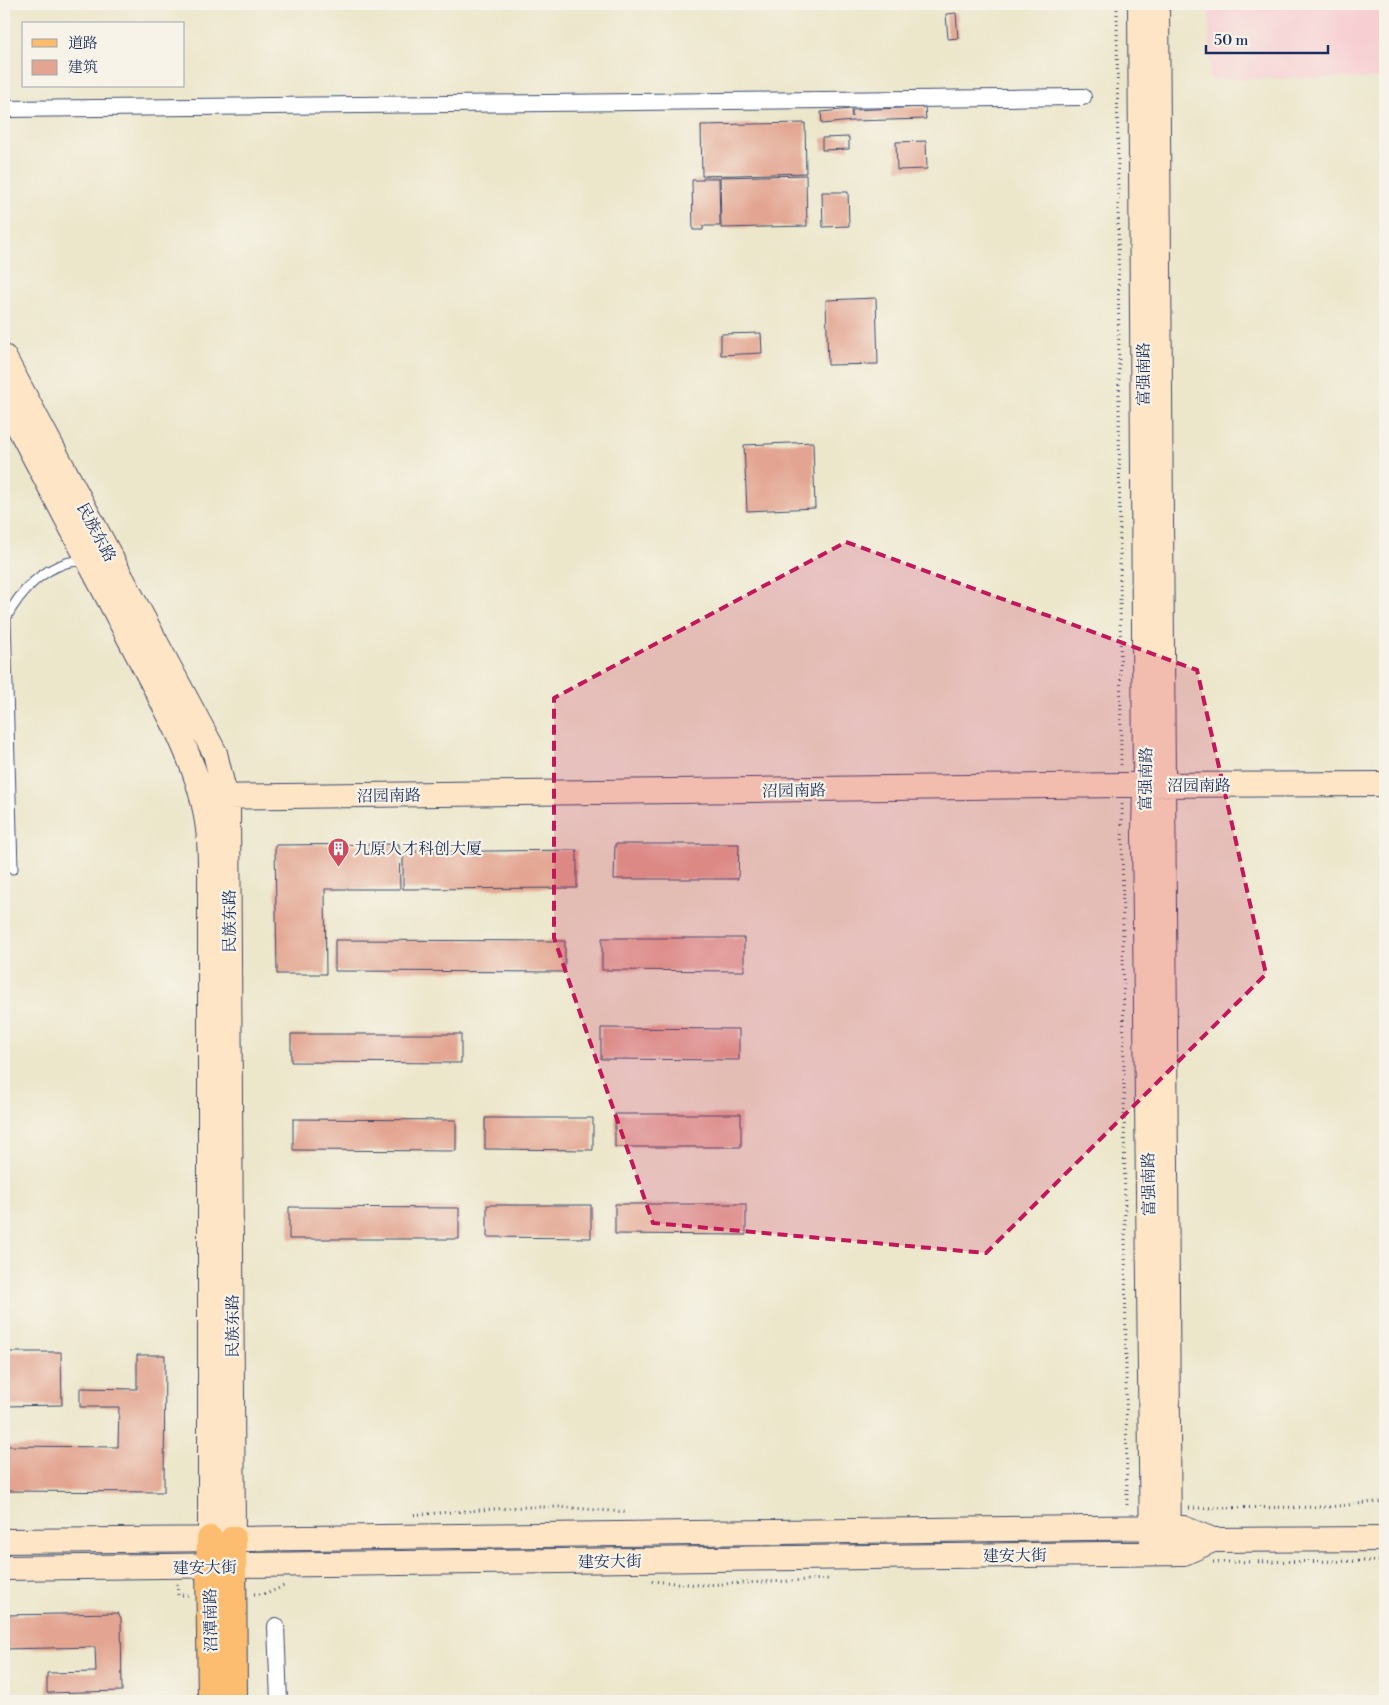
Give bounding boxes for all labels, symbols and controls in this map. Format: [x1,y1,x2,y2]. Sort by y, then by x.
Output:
legend [22,22,185,88]
scale bar [1206,22,1329,54]
text: 50 m [1214,31,1248,50]
text: 道路 [68,34,98,53]
text: 建筑 [68,58,98,77]
street label: 富强南路 [1134,342,1154,406]
street label: 民族东路 [72,500,120,565]
street label: 富强南路 [1135,747,1157,811]
street label: 沼园南路 [1167,776,1231,796]
street label: 沼园南路 [762,780,826,802]
street label: 沼园南路 [357,785,421,807]
building icon: 九原人才科创大厦 [326,836,350,867]
place label: 九原人才科创大厦 [354,839,482,859]
street label: 民族东路 [220,889,240,953]
street label: 富强南路 [1138,1152,1160,1216]
street label: 民族东路 [223,1294,243,1358]
street label: 建安大街 [983,1545,1047,1567]
street label: 建安大街 [578,1551,642,1573]
street label: 建安大街 [173,1557,237,1579]
street label: 沼潭南路 [200,1588,222,1652]

